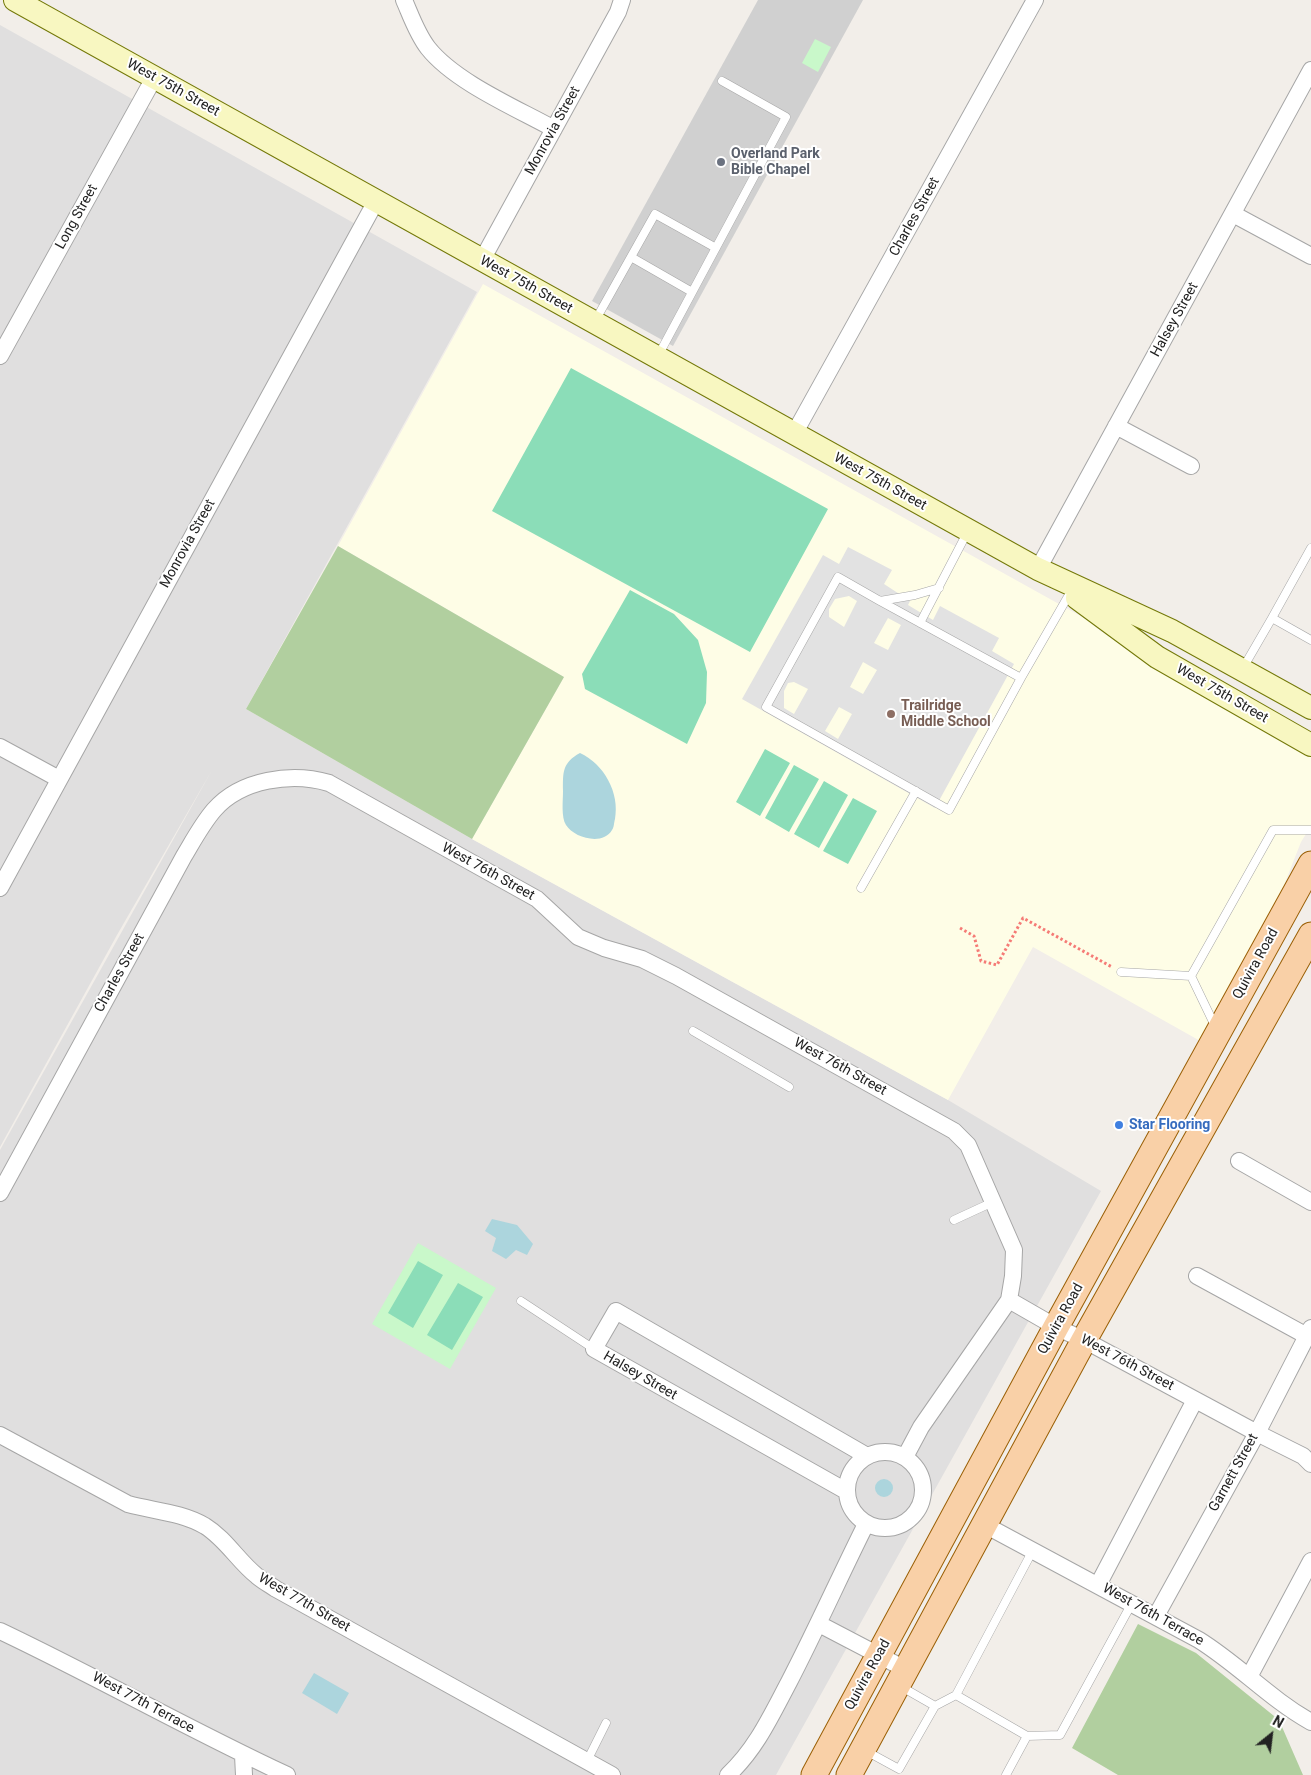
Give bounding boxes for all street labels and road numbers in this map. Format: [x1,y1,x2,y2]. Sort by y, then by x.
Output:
street label: West 75th Street [124,56,222,120]
street label: Monrovia Street [522,84,584,178]
street label: Charles Street [886,175,944,259]
street label: Long Street [52,182,102,252]
street label: West 75th Street [477,253,575,317]
street label: Halsey Street [1148,280,1202,360]
street label: West 75th Street [831,450,929,514]
street label: Monrovia Street [157,497,219,591]
street label: West 75th Street [1173,661,1271,727]
street label: West 76th Street [439,840,537,904]
street label: Quivira Road [1230,926,1282,1002]
street label: Charles Street [91,931,149,1015]
street label: West 76th Street [791,1035,889,1099]
street label: Quivira Road [1035,1281,1087,1357]
street label: West 76th Street [1077,1331,1177,1395]
street label: Halsey Street [600,1348,680,1404]
street label: Garnett Street [1206,1431,1262,1515]
street label: West 77th Street [255,1570,353,1636]
street label: West 76th Terrace [1099,1580,1207,1650]
street label: Quivira Road [842,1637,894,1713]
street label: West 77th Terrace [89,1669,197,1737]

